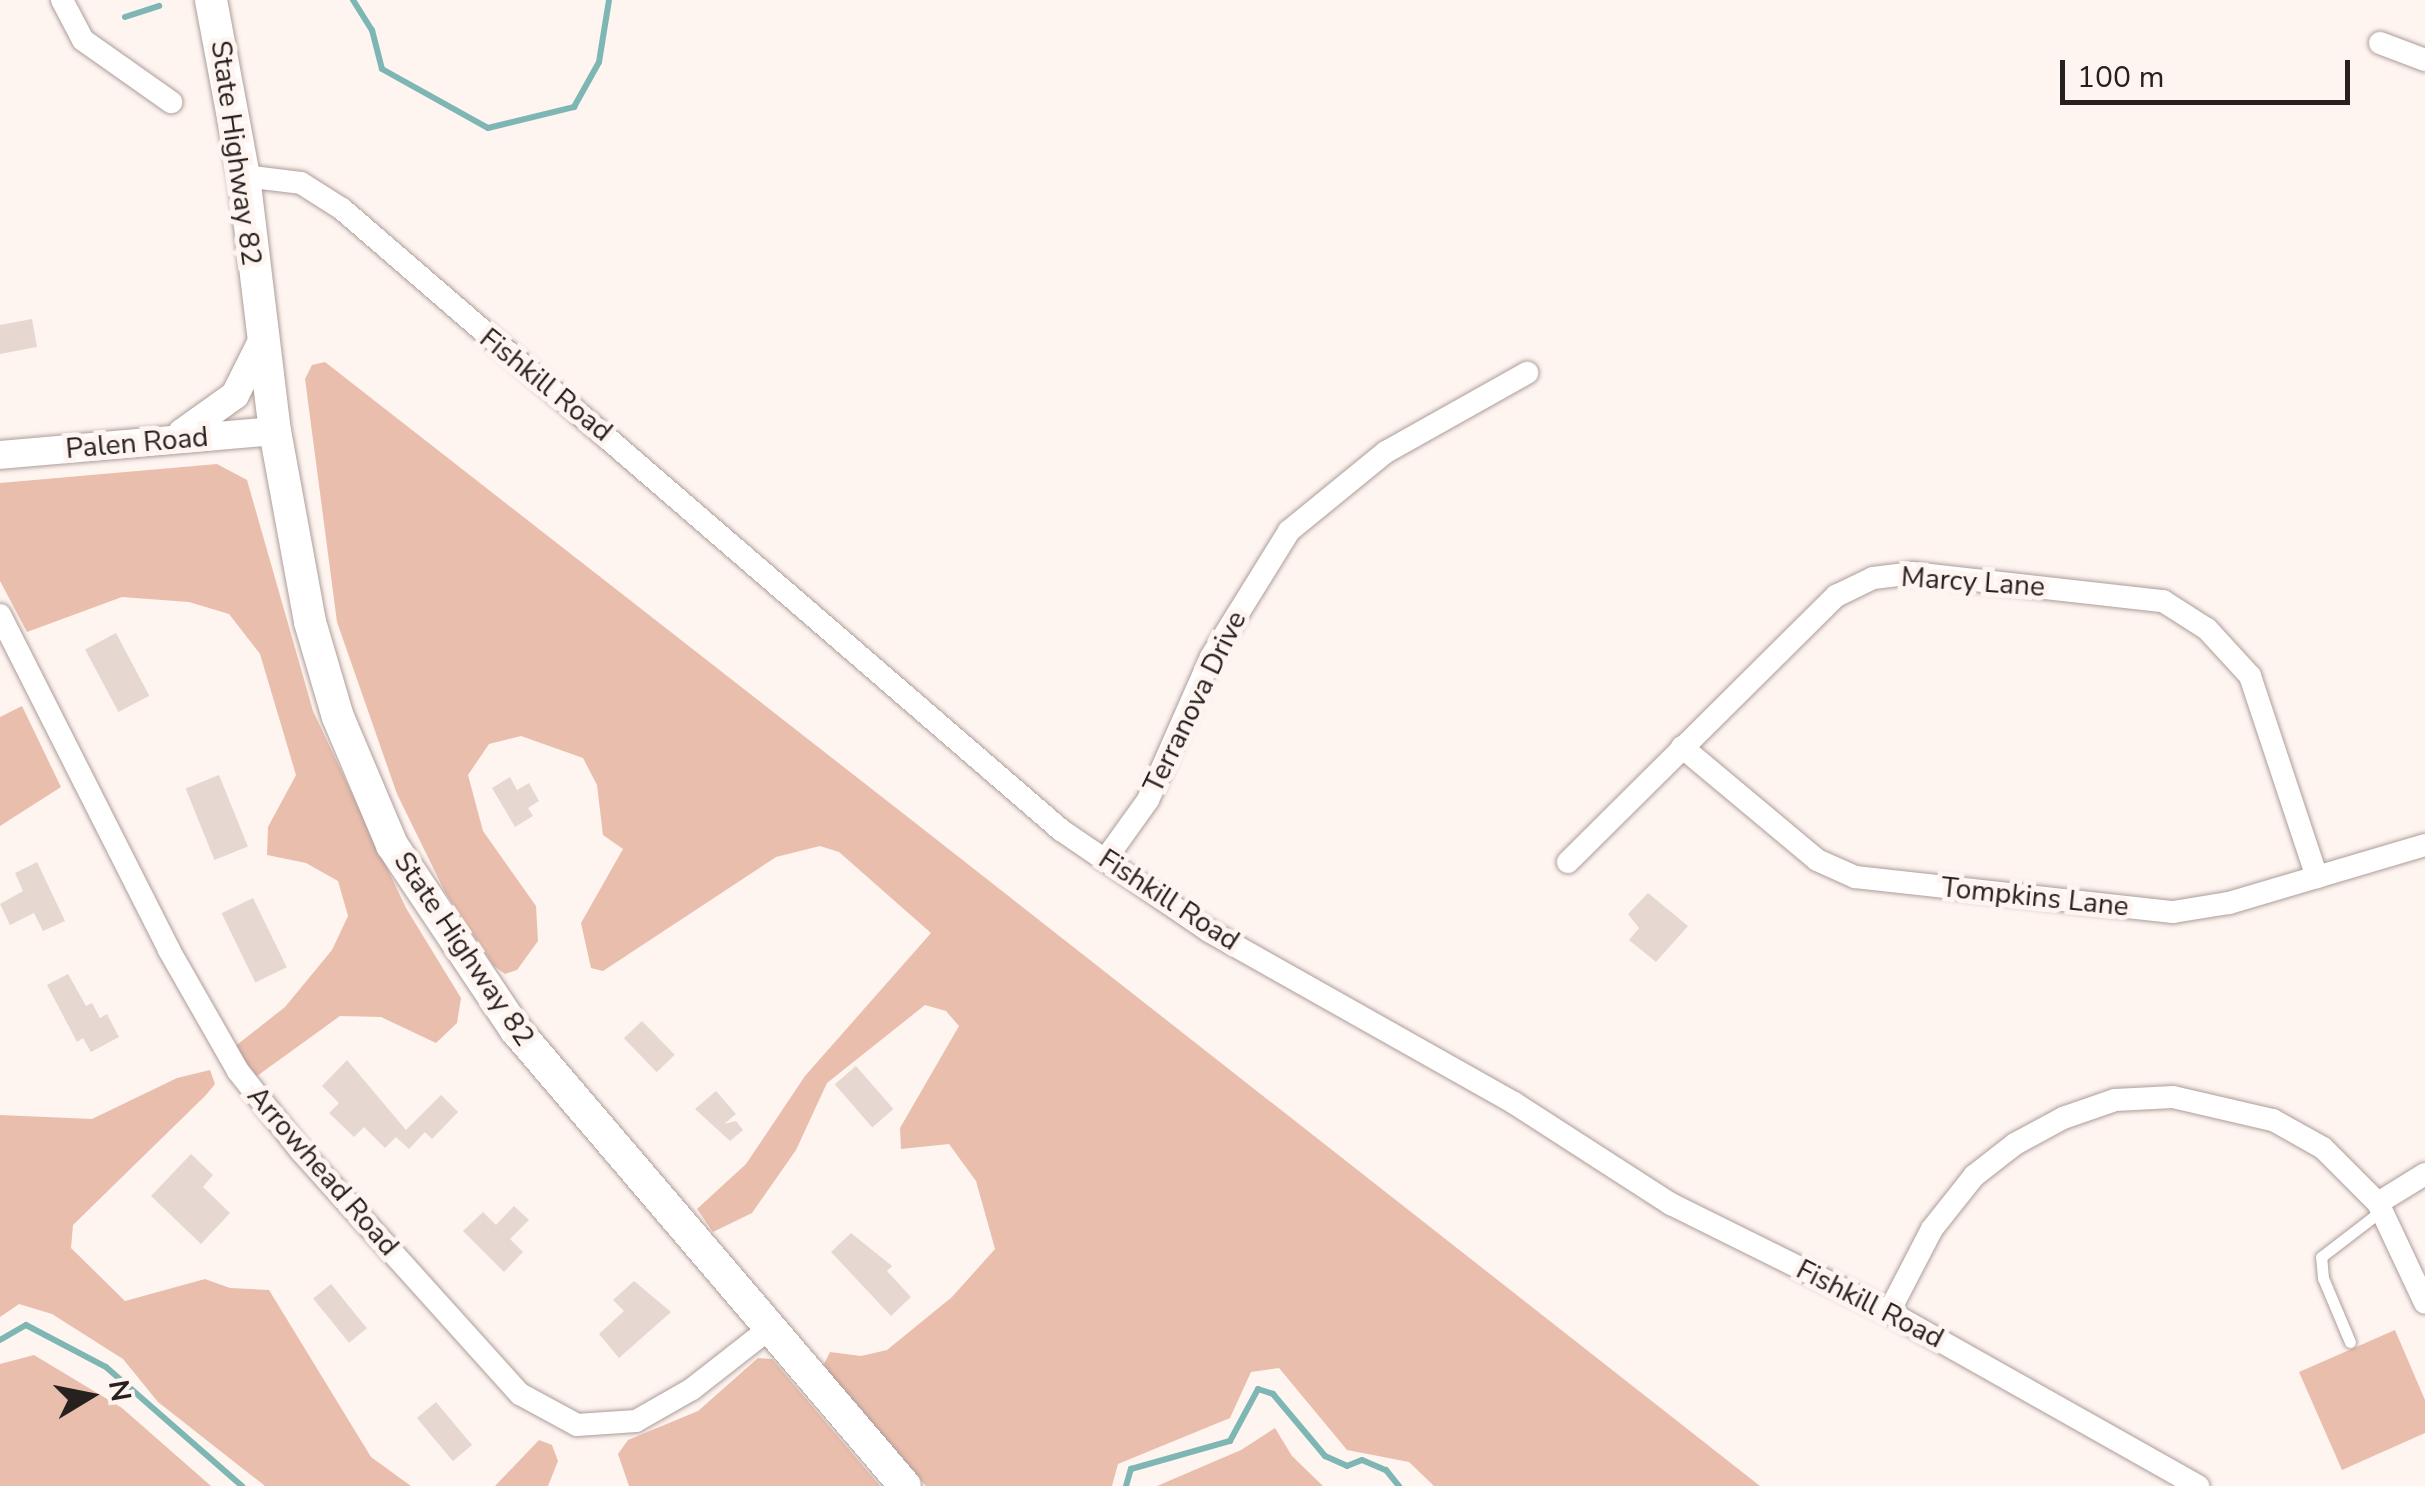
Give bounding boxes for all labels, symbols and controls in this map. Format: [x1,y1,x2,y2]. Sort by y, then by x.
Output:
street label: State Highway 82 [204,38,268,268]
scale bar [2065,40,2355,102]
text: 100 m [2077,57,2164,98]
street label: Fishkill Road [473,321,619,449]
street label: Palen Road [64,420,210,466]
street label: Marcy Lane [1900,560,2046,604]
street label: Terranova Drive [1136,606,1254,798]
street label: Fishkill Road [1092,842,1246,958]
street label: State Highway 82 [387,846,541,1052]
street label: Tompkins Lane [1940,870,2130,924]
street label: Arrowhead Road [240,1079,406,1263]
street label: Fishkill Road [1791,1253,1949,1355]
north arrow [40,1346,140,1446]
text: N [99,1377,140,1404]

